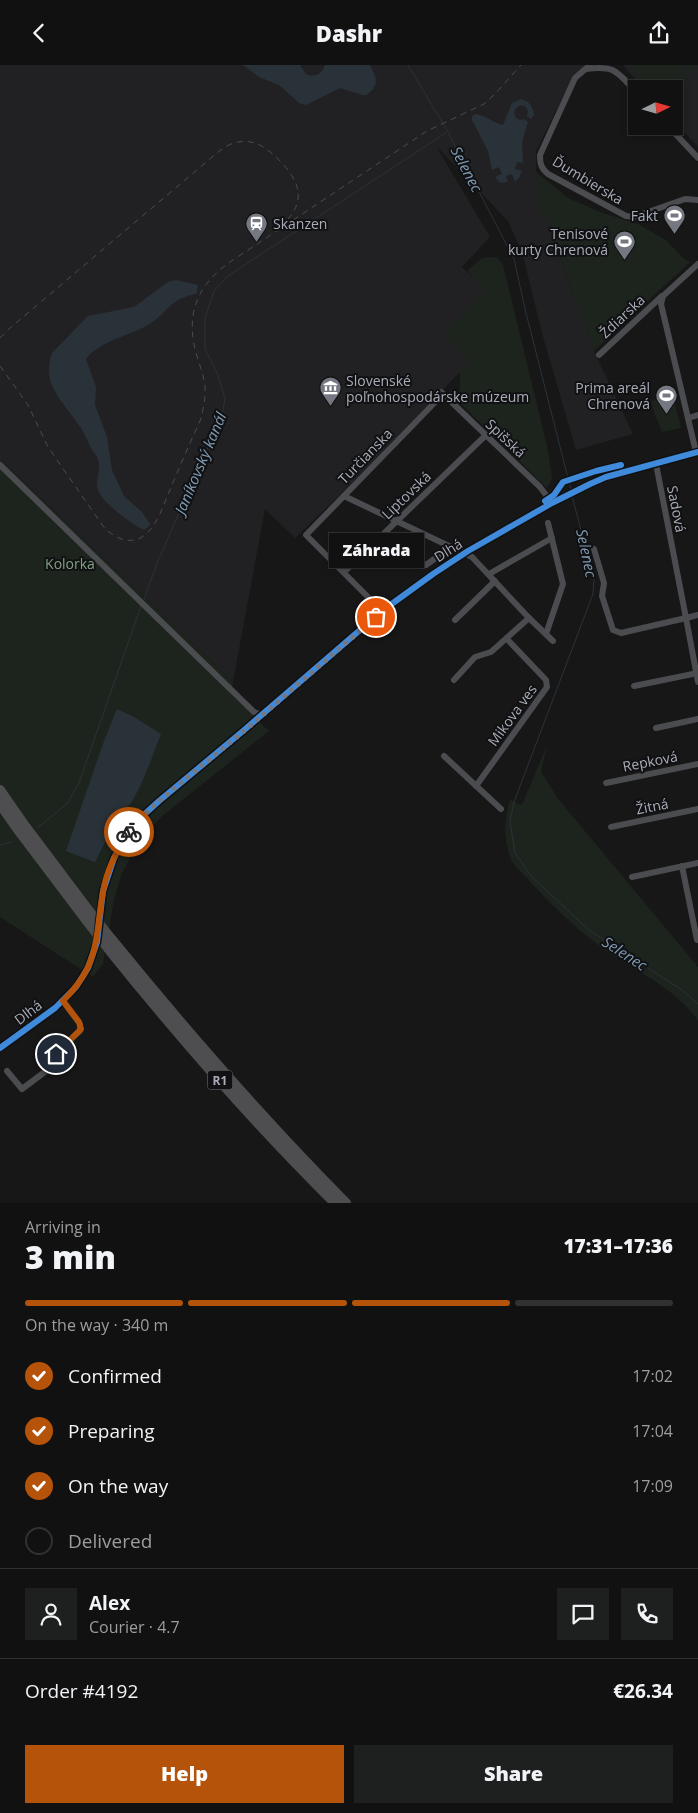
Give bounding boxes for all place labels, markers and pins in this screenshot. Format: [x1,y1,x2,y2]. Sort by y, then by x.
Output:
sports icon: Fakt [662,203,686,234]
place label: Fakt [631,206,658,225]
station icon: Skanzen [245,211,269,242]
place label: Skanzen [273,214,327,233]
place label: Tenisové kurty Chrenová [508,224,608,259]
sports icon: Tenisové kurty Chrenová [612,229,636,260]
place label: Slovenské poľnohospodárske múzeum [346,371,529,406]
museum icon: Slovenské poľnohospodárske múzeum [318,376,342,407]
place label: Prima areál Chrenová [575,378,650,413]
sports icon: Prima areál Chrenová [654,383,678,414]
callout: Záhrada [328,532,424,567]
pin [355,596,397,638]
pin [35,1033,77,1075]

